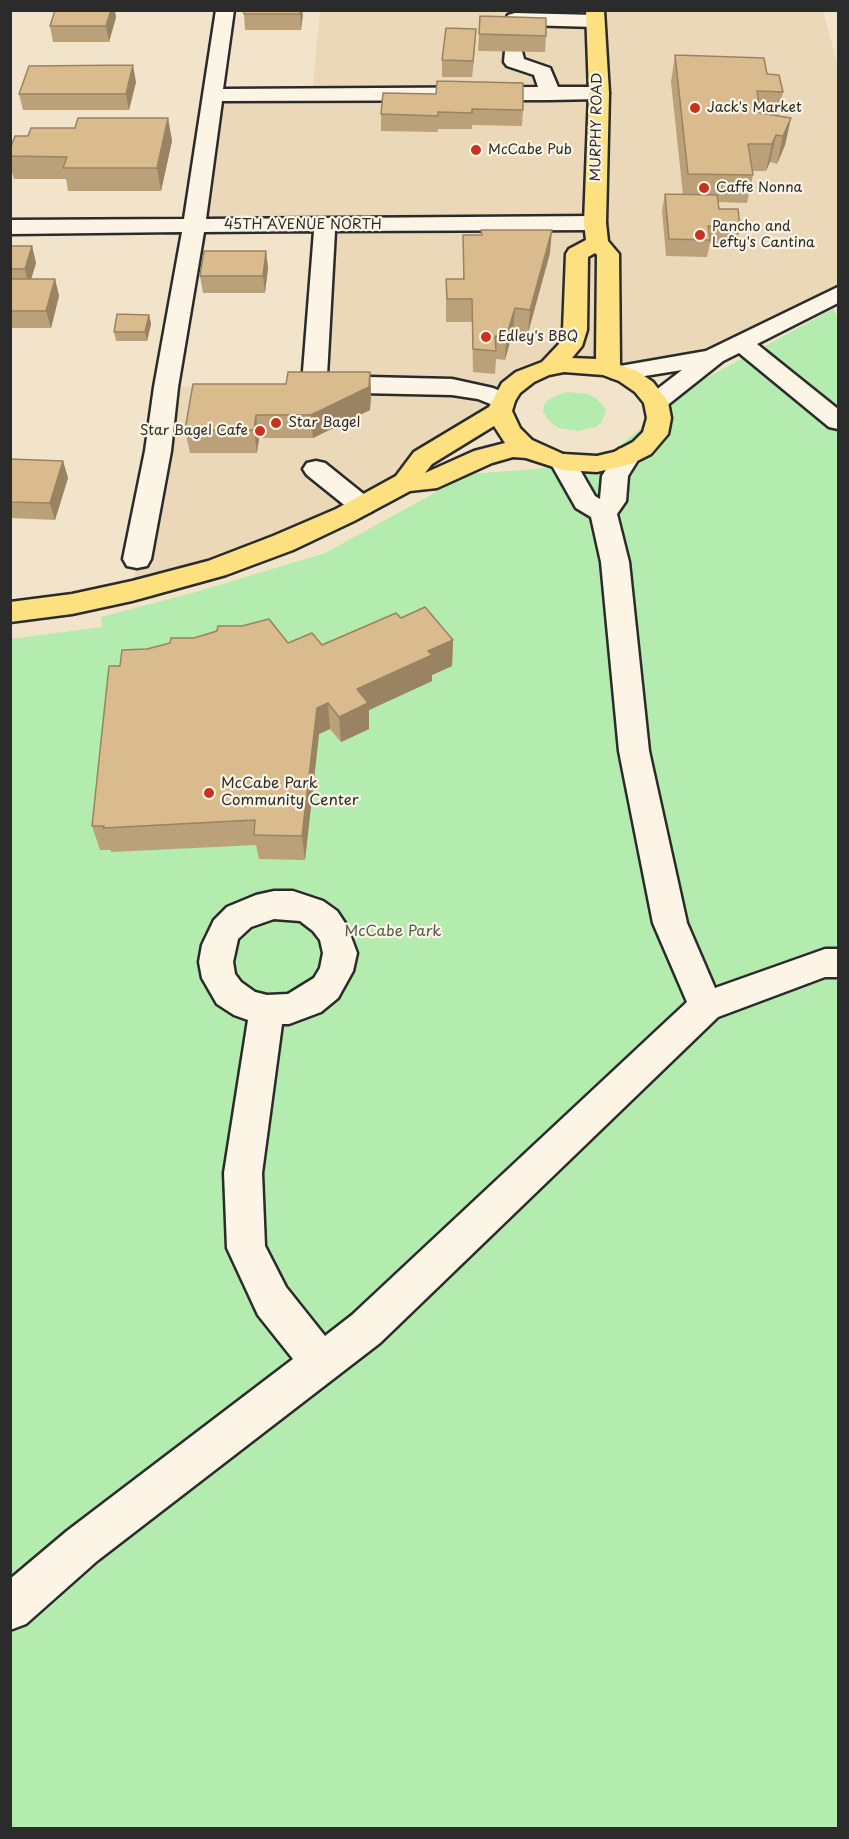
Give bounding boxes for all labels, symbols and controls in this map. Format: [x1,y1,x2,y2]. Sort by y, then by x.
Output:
street label: MURPHY ROAD [588,72,606,182]
place label: Jack's Market [707,100,802,116]
marker: Jack's Market [688,101,702,115]
place label: McCabe Pub [488,142,572,158]
marker: McCabe Pub [469,143,483,157]
place label: Caffe Nonna [716,180,802,196]
marker: Caffe Nonna [697,181,711,195]
street label: 45TH AVENUE NORTH [224,217,382,233]
place label: Pancho and Lefty's Cantina [712,219,815,252]
marker: Pancho and Lefty's Cantina [693,228,707,242]
place label: Edley's BBQ [498,329,578,345]
marker: Edley's BBQ [479,330,493,344]
place label: Star Bagel [288,415,360,431]
marker: Star Bagel [269,416,283,430]
place label: Star Bagel Cafe [140,423,248,439]
marker: Star Bagel Cafe [253,424,267,438]
place label: McCabe Park Community Center [221,775,359,810]
marker: McCabe Park Community Center [202,786,216,800]
park label: McCabe Park [345,923,441,941]

